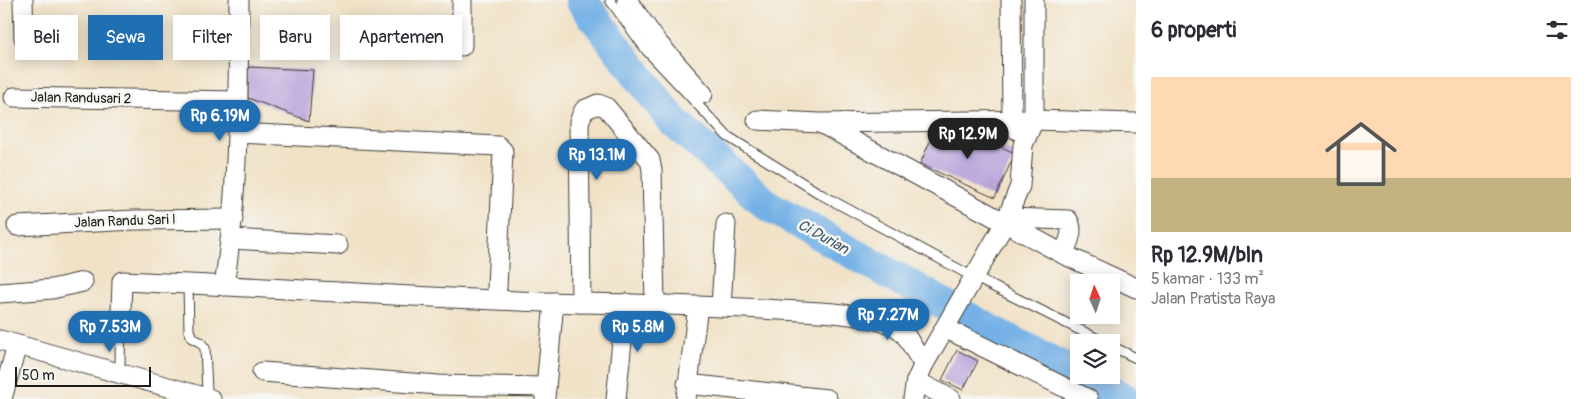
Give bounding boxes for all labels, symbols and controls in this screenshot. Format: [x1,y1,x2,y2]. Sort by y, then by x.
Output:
chip: Beli [15,15,78,60]
chip: Sewa [88,15,163,60]
chip: Filter [173,15,250,60]
chip: Baru [260,15,330,60]
chip: Apartemen [340,15,462,60]
icon: filters [1543,16,1571,44]
text: 6 properti [1151,17,1236,44]
street label: Jalan Randusari 2 [30,89,132,107]
pin: Rp 6.19M [168,100,272,142]
text: Rp 6.19M [190,106,250,126]
icon: home [1316,109,1406,199]
pin: Rp 12.9M [916,118,1020,160]
text: Rp 12.9M [939,124,997,144]
pin: Rp 13.1M [545,138,649,181]
text: Rp 13.1M [569,145,625,165]
street label: Jalan Randu Sari I [74,211,176,231]
water label: Ci Durian [794,215,853,259]
text: Rp 12.9M/bln [1151,242,1263,269]
text: 5 kamar · 133 m² [1151,269,1264,289]
north arrow [1070,274,1120,324]
map controls [1070,274,1120,384]
text: Jalan Pratista Raya [1151,289,1275,309]
pin: Rp 7.27M [836,298,940,341]
text: Rp 7.27M [857,305,919,325]
pin: Rp 7.53M [58,310,162,353]
pin: Rp 5.8M [592,310,684,353]
text: Rp 7.53M [79,317,141,337]
text: Rp 5.8M [612,317,664,337]
button: layers [1070,334,1120,384]
scale bar [15,364,151,387]
text: 50 m [22,367,55,384]

